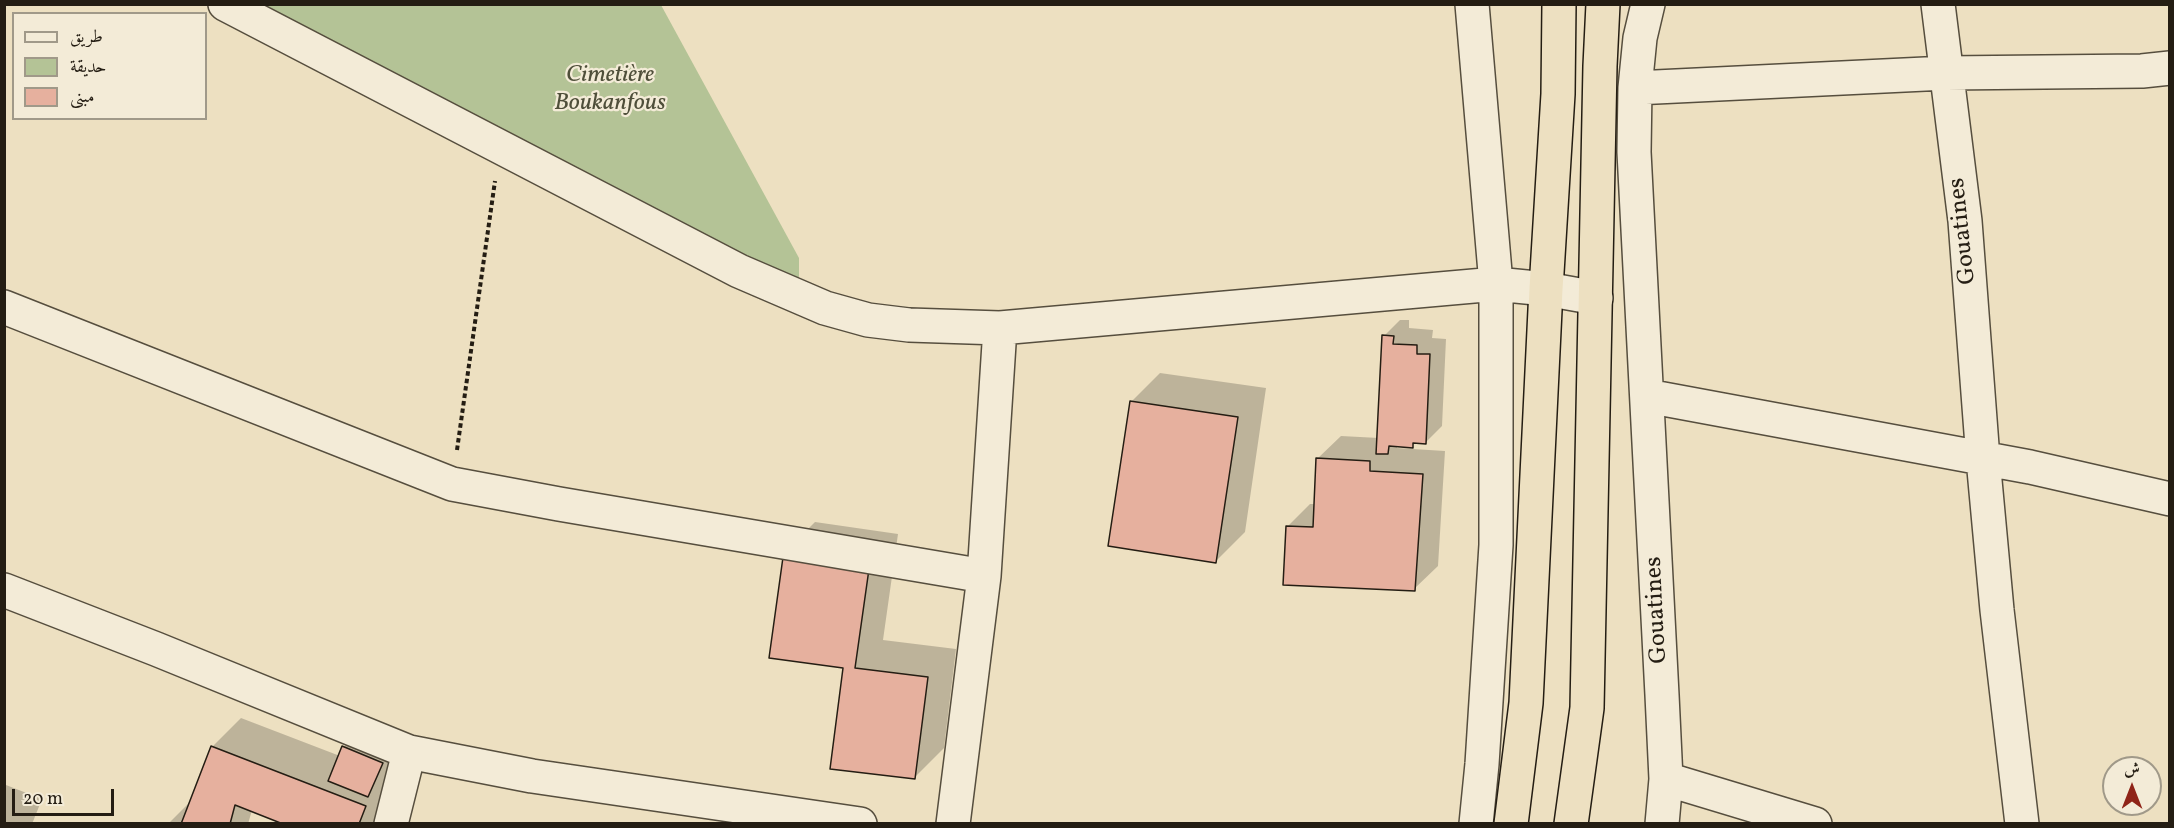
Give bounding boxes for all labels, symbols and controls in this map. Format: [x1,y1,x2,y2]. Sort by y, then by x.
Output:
legend [12,12,207,120]
text: طريق [70,25,103,50]
text: حديقة [70,55,106,80]
park label: Cimetière Boukanfous [554,63,666,119]
text: مبنى [70,85,95,110]
street label: Gouatines [1944,176,1984,286]
street label: Gouatines [1641,556,1675,664]
north arrow [2102,756,2162,816]
text: ش [2124,759,2140,781]
scale bar [15,777,117,815]
text: 20 m [23,787,63,812]

